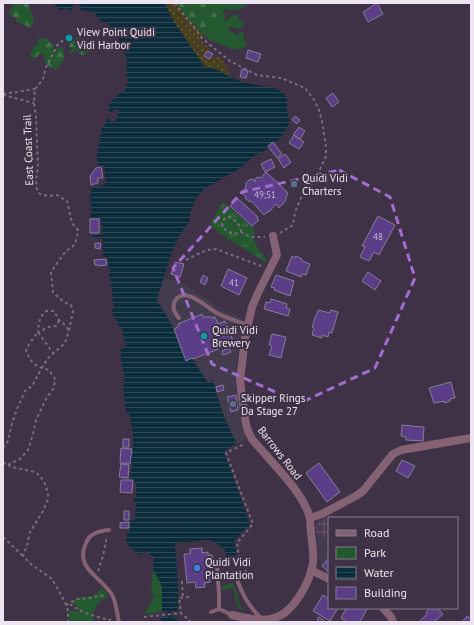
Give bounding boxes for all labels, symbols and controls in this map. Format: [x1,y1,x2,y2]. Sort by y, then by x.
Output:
place label: View Point Quidi Vidi Harbor [76,25,155,52]
marker: View Point Quidi Vidi Harbor [64,33,74,43]
street label: East Coast Trail [20,113,36,186]
place label: Quidi Vidi Charters [302,171,348,198]
marker: Quidi Vidi Charters [289,179,299,189]
house number: 49;51 [254,189,276,200]
house number: 48 [373,231,383,242]
house number: 41 [229,277,239,288]
place label: Quidi Vidi Brewery [212,323,258,350]
marker: Quidi Vidi Brewery [199,331,209,341]
place label: Skipper Rings Da Stage 27 [241,391,306,418]
marker: Skipper Rings Da Stage 27 [228,399,238,409]
street label: Barrows Road [255,423,305,483]
legend [328,517,458,609]
text: Road [364,525,389,540]
text: Park [364,545,386,560]
place label: Quidi Vidi Plantation [205,555,254,582]
marker: Quidi Vidi Plantation [192,563,202,573]
text: Water [364,565,394,580]
text: Building [364,585,407,600]

